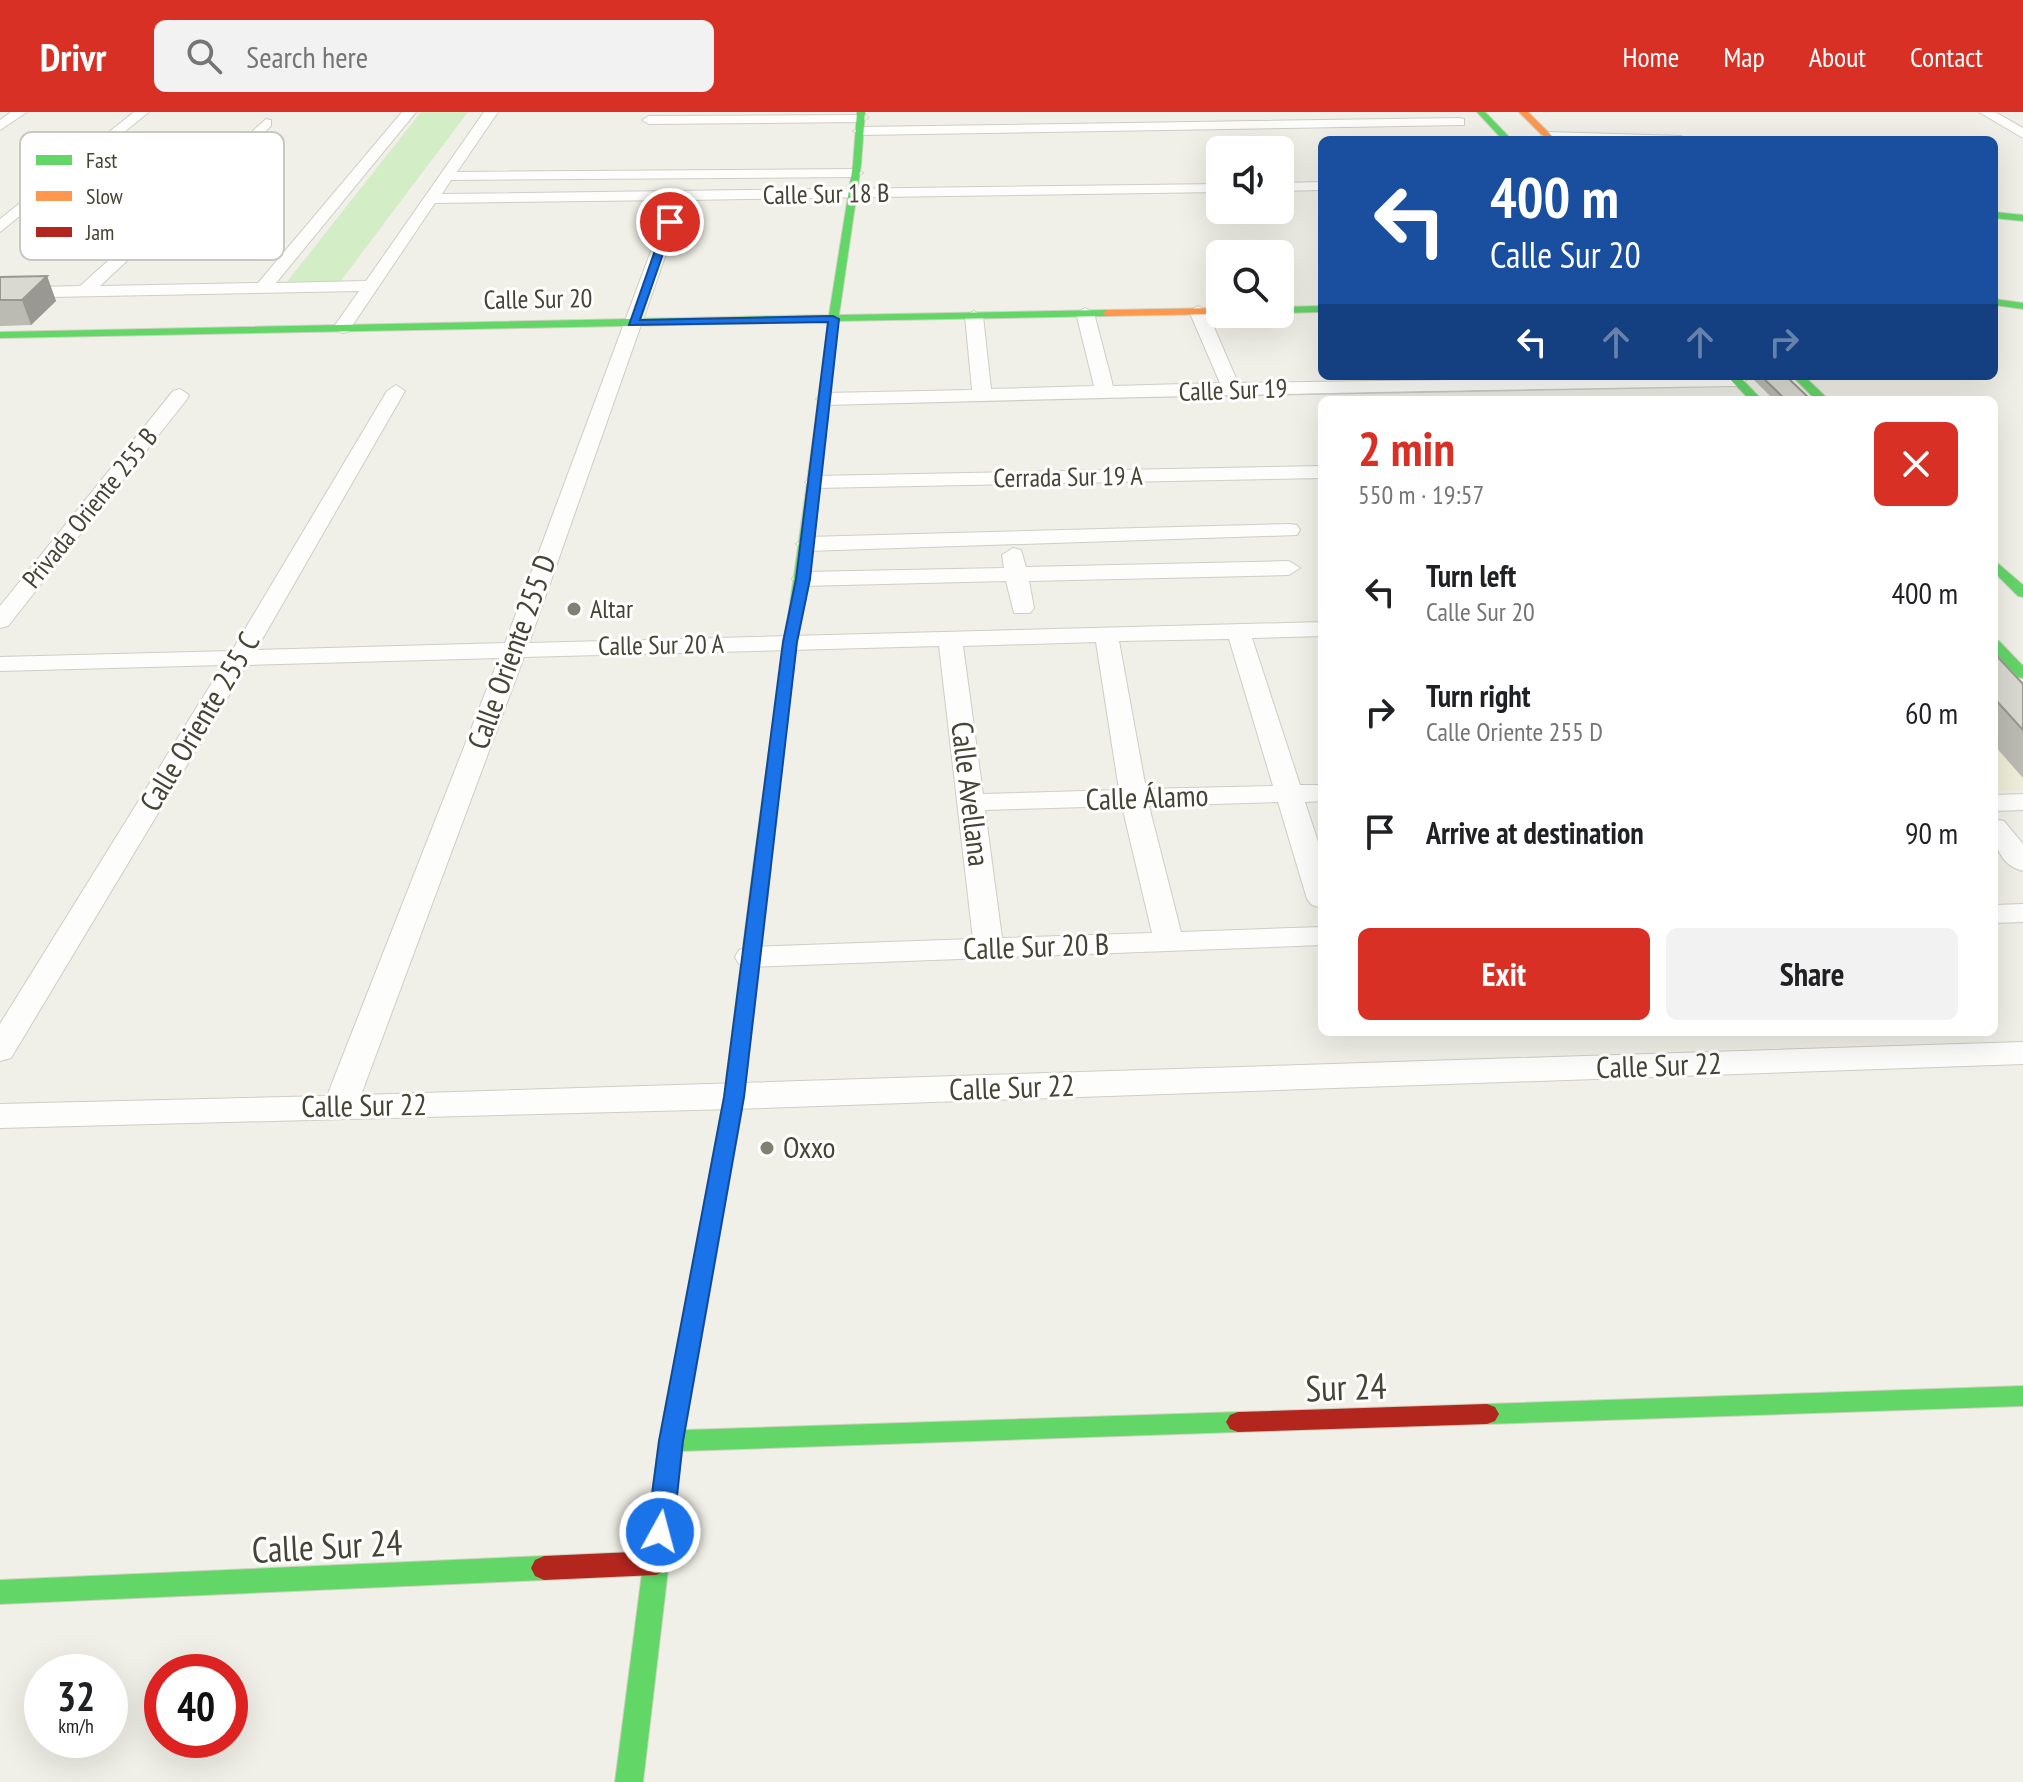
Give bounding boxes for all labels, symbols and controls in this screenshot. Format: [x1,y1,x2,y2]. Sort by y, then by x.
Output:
search box [154,20,714,92]
text: Drivr [40,32,106,81]
icon: search [182,34,226,78]
text: Search here [246,37,368,76]
text: Home [1623,38,1679,75]
text: Map [1723,38,1765,75]
text: About [1809,38,1866,75]
text: Contact [1910,38,1983,75]
legend [20,132,284,260]
map controls [1206,136,1294,328]
button: sound [1206,136,1294,224]
text: Fast [86,146,117,174]
text: 400 m [1490,161,1619,233]
icon: left [1358,168,1462,272]
street label: Calle Sur 18 B [762,176,890,211]
text: Slow [86,182,123,210]
pin [636,188,704,256]
icon: arrive [648,200,692,244]
text: Jam [85,218,114,246]
text: Calle Sur 20 [1490,231,1641,278]
button: search [1206,240,1294,328]
street label: Calle Sur 20 [483,281,593,316]
icon: left [1510,320,1554,364]
icon: ahead [1594,320,1638,364]
icon: ahead [1678,320,1722,364]
icon: right [1762,320,1806,364]
street label: Calle Sur 19 [1178,371,1288,408]
text: 2 min [1358,417,1455,479]
street label: Privada Oriente 255 B [15,421,164,595]
button: close [1874,422,1958,506]
street label: Cerrada Sur 19 A [993,459,1144,494]
text: 550 m · 19:57 [1358,478,1484,511]
street label: Calle Oriente 255 D [457,549,564,754]
text: Turn left [1426,556,1516,595]
icon: left [1358,570,1402,614]
text: 400 m [1892,573,1958,612]
place label: Altar [590,592,633,625]
text: Calle Sur 20 [1426,595,1535,628]
marker: Altar [565,600,583,618]
street label: Calle Oriente 255 C [130,625,268,818]
street label: Calle Sur 20 A [598,627,725,662]
text: Turn right [1426,676,1530,715]
icon: right [1358,690,1402,734]
text: 60 m [1905,693,1958,732]
text: Calle Oriente 255 D [1426,715,1603,748]
street label: Calle Avellana [943,719,1000,869]
street label: Calle Álamo [1085,775,1209,818]
icon: arrive [1358,810,1402,854]
text: Arrive at destination [1426,813,1644,852]
text: 90 m [1905,813,1958,852]
street label: Calle Sur 20 B [962,923,1110,968]
button: Exit [1358,928,1650,1020]
button: Share [1666,928,1958,1020]
street label: Calle Sur 22 [1596,1043,1722,1086]
street label: Calle Sur 22 [949,1065,1075,1108]
street label: Calle Sur 22 [301,1084,427,1125]
place label: Oxxo [783,1127,836,1166]
marker: Oxxo [758,1139,776,1157]
street label: Sur 24 [1305,1362,1387,1411]
position arrow [618,1490,702,1574]
street label: Calle Sur 24 [251,1518,403,1573]
speed limit sign: 40 [144,1654,248,1758]
text: 32 [57,1670,95,1722]
text: km/h [58,1713,94,1739]

